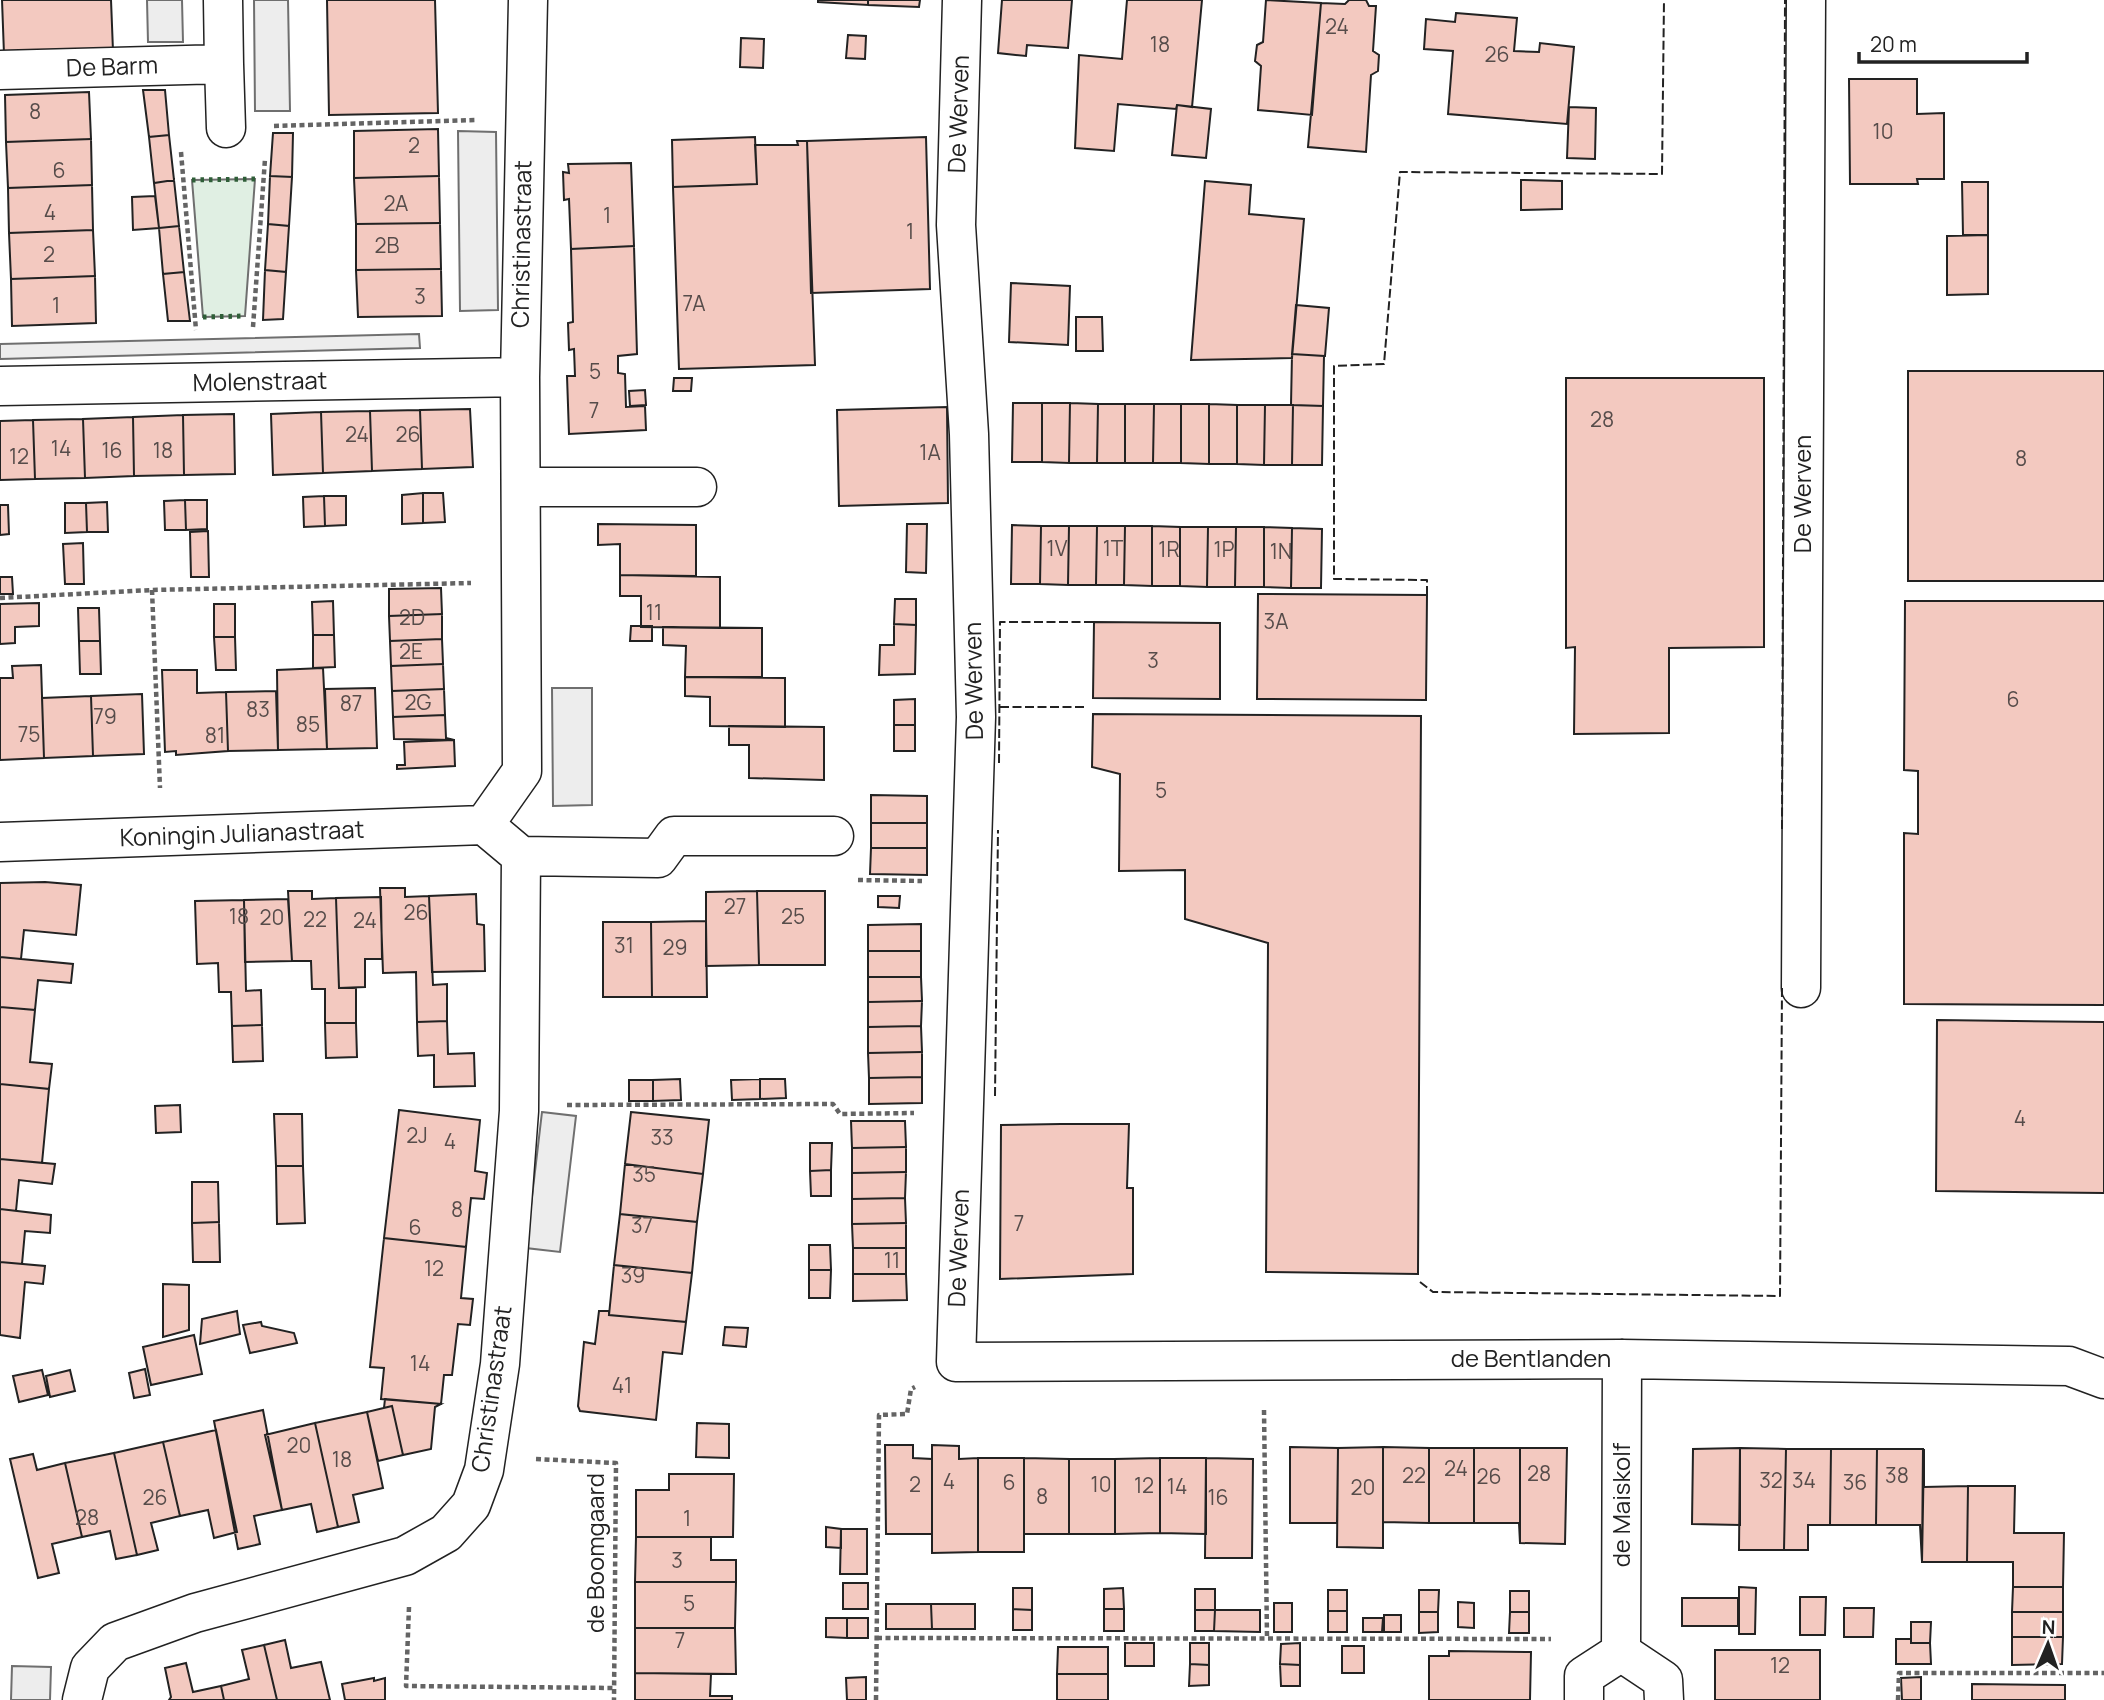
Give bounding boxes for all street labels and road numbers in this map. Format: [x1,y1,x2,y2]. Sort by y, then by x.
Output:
street label: De Barm [65,47,158,84]
street label: De Werven [939,54,976,174]
street label: Christinastraat [503,160,538,328]
street label: Molenstraat [192,363,328,398]
street label: De Werven [1785,435,1818,553]
street label: De Werven [955,622,990,740]
street label: Koningin Julianastraat [119,812,365,853]
street label: De Werven [939,1188,976,1308]
street label: Christinastraat [463,1303,519,1474]
street label: de Bentlanden [1451,1341,1611,1374]
street label: de Maiskolf [1604,1442,1637,1567]
street label: de Boomgaard [578,1473,611,1633]

